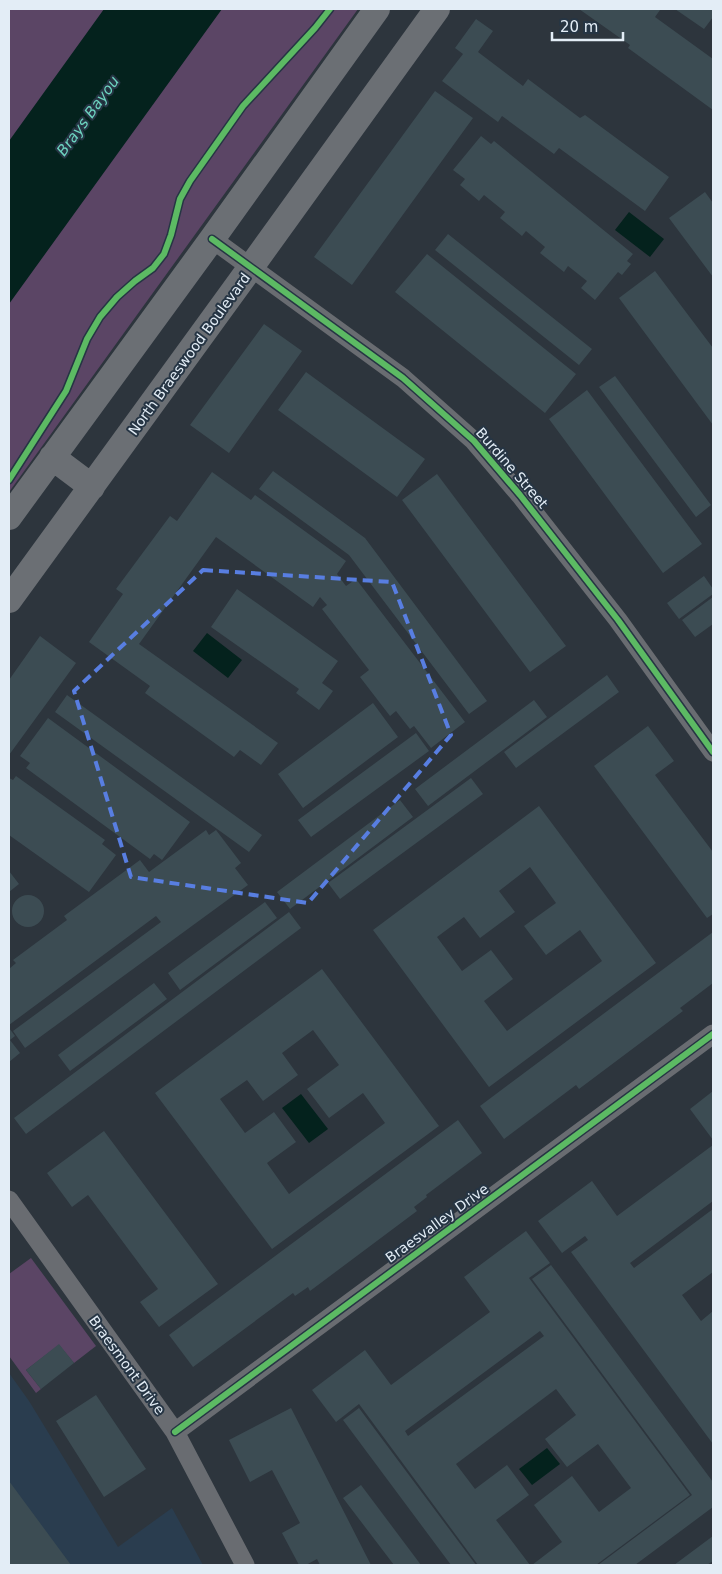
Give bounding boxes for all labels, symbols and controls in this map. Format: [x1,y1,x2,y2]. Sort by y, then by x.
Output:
scale bar [552,10,623,42]
text: 20 m [560,18,598,36]
water label: Brays Bayou [53,73,123,159]
street label: North Braeswood Boulevard [125,270,253,438]
street label: Burdine Street [473,425,552,512]
street label: Braesvalley Drive [382,1180,492,1266]
street label: Braesmont Drive [86,1312,168,1418]

